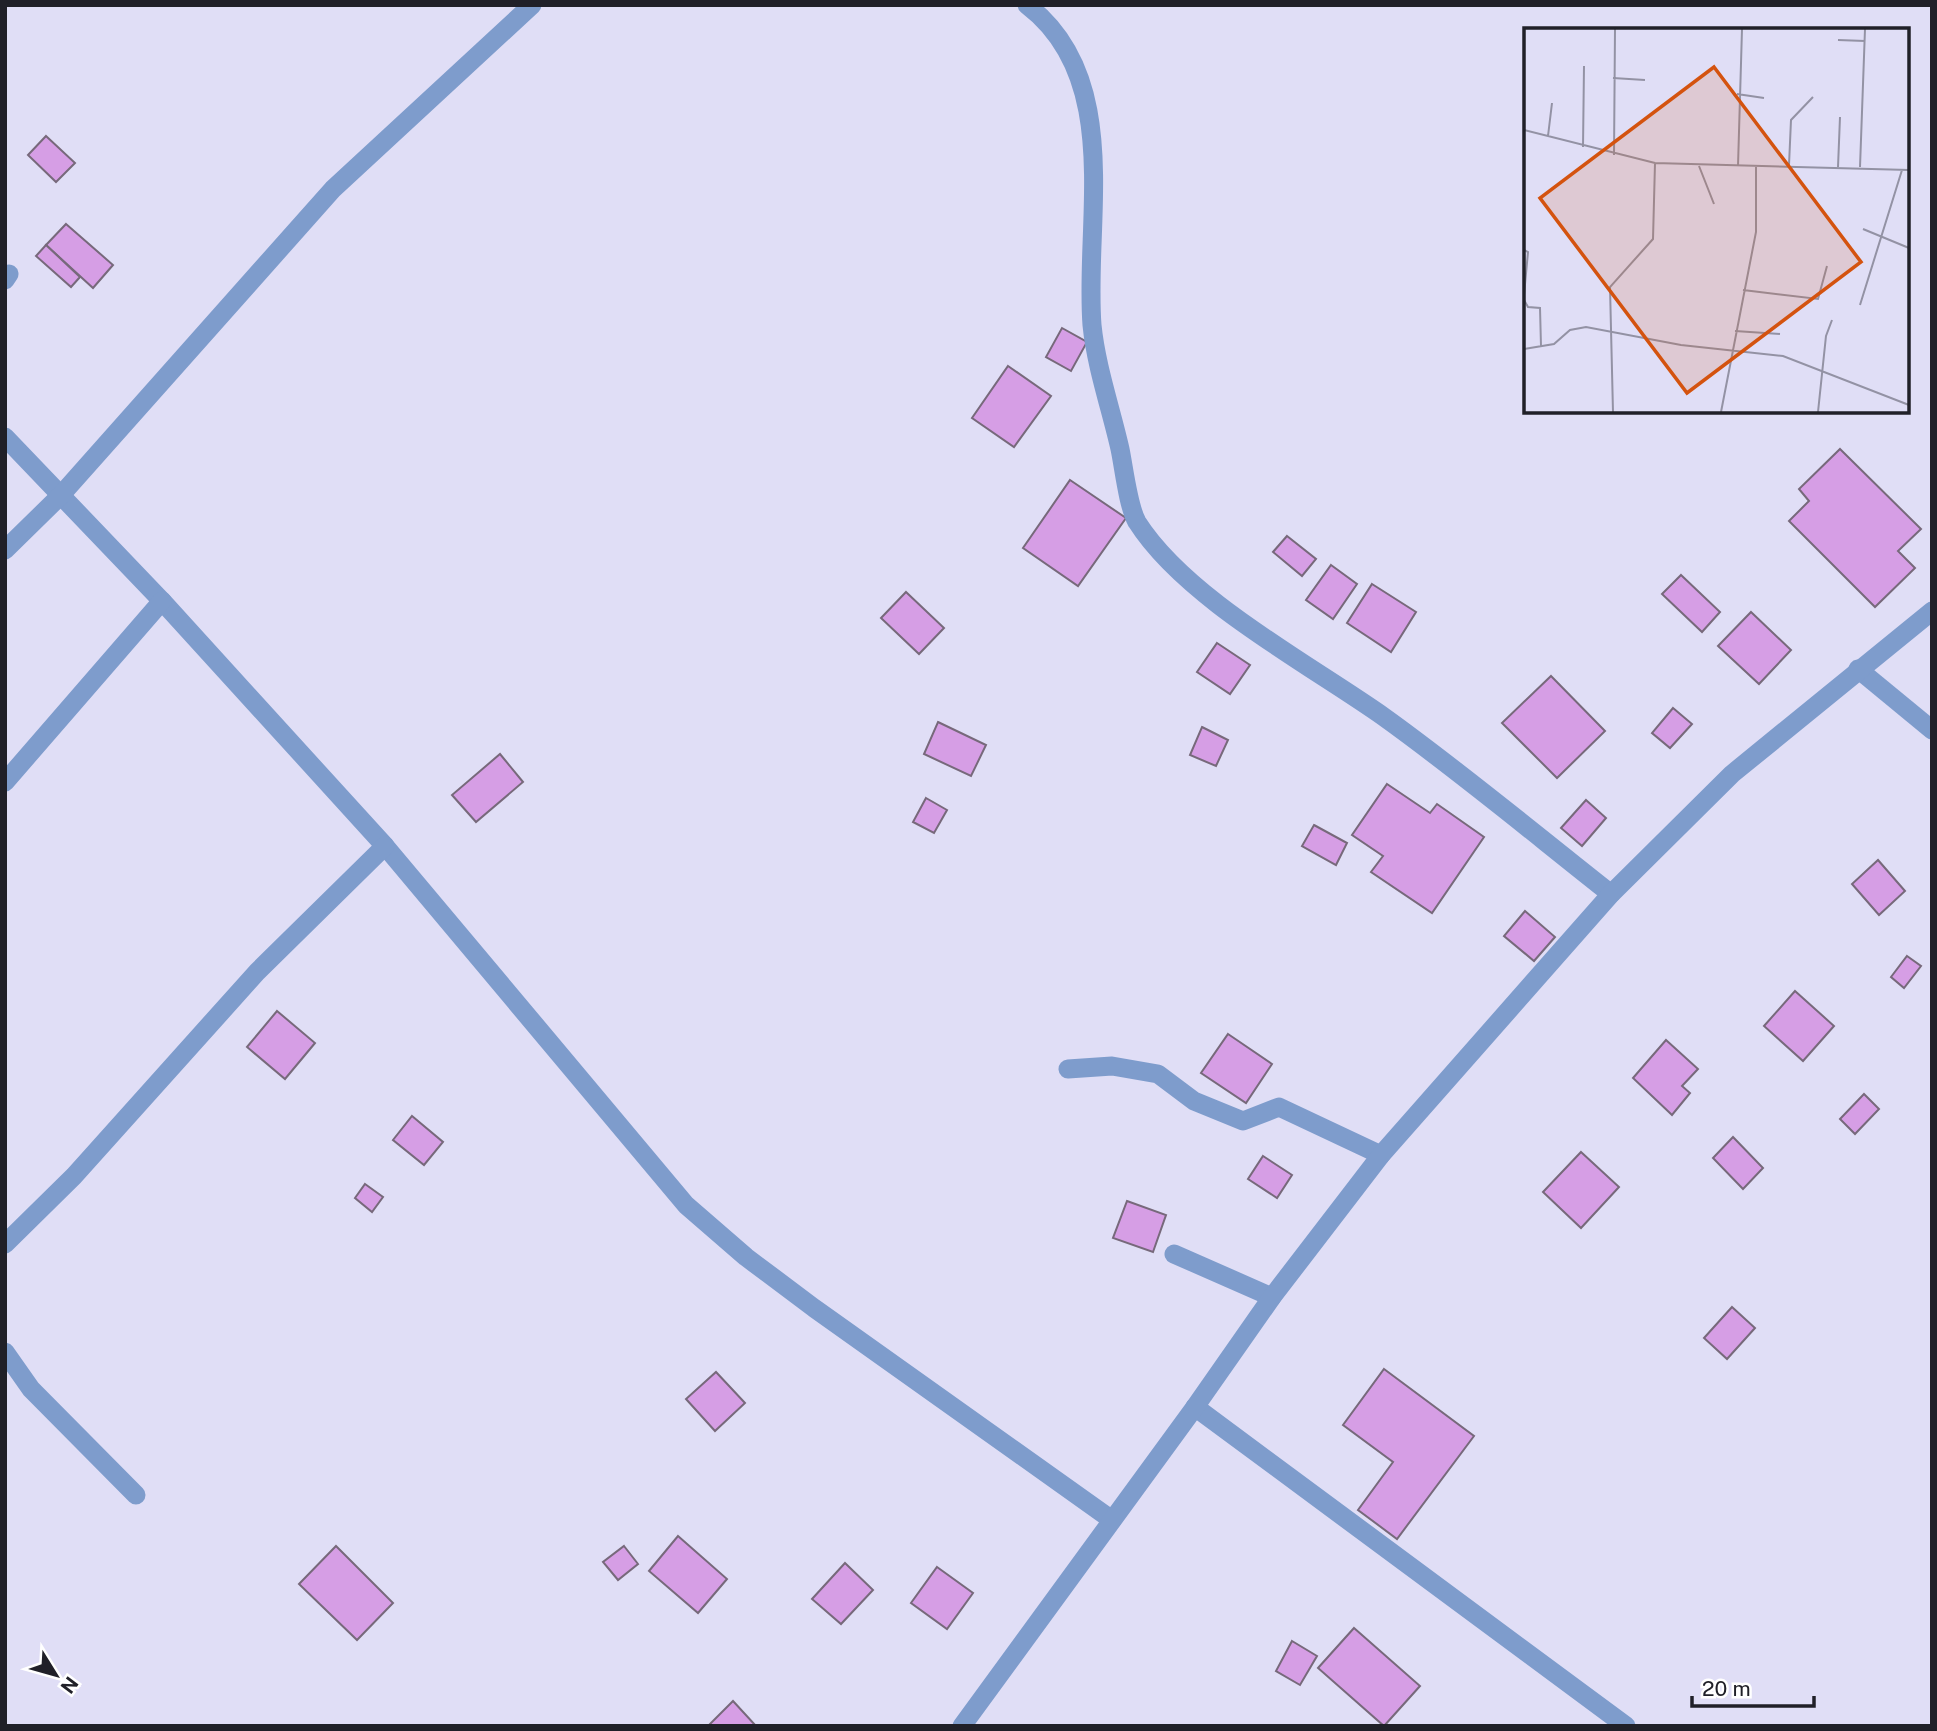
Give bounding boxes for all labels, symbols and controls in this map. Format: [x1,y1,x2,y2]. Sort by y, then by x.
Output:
inset map [1524,28,1909,413]
north arrow [21,1640,91,1710]
scale bar [1692,1664,1814,1708]
text: N [56,1673,83,1698]
text: 20 m [1702,1676,1751,1701]

